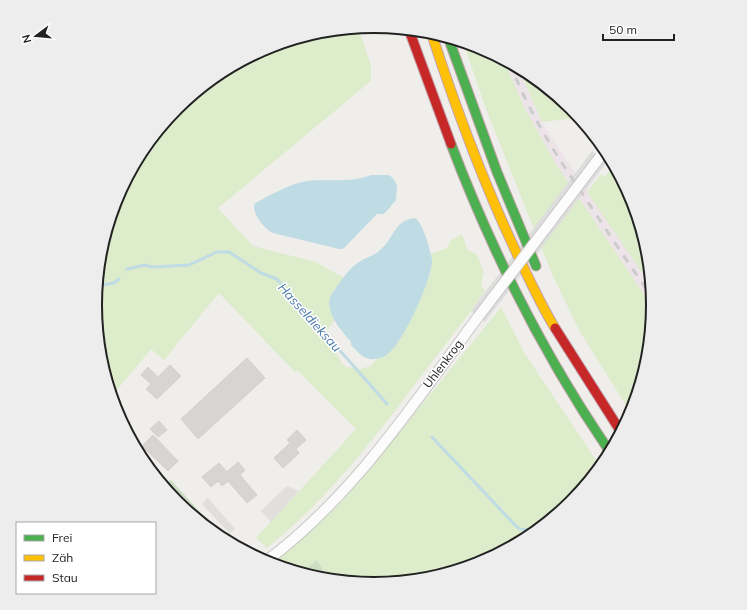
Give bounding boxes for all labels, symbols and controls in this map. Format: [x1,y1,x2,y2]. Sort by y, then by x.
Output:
north arrow [16,16,56,56]
scale bar [603,16,674,42]
text: 50 m [609,22,637,37]
text: N [19,33,34,45]
water label: Hasseldieksau [275,279,345,355]
street label: Uhlenkrog [420,337,466,391]
legend [16,522,156,594]
text: Frei [52,530,72,545]
text: Zäh [52,550,73,565]
text: Stau [52,570,78,585]

